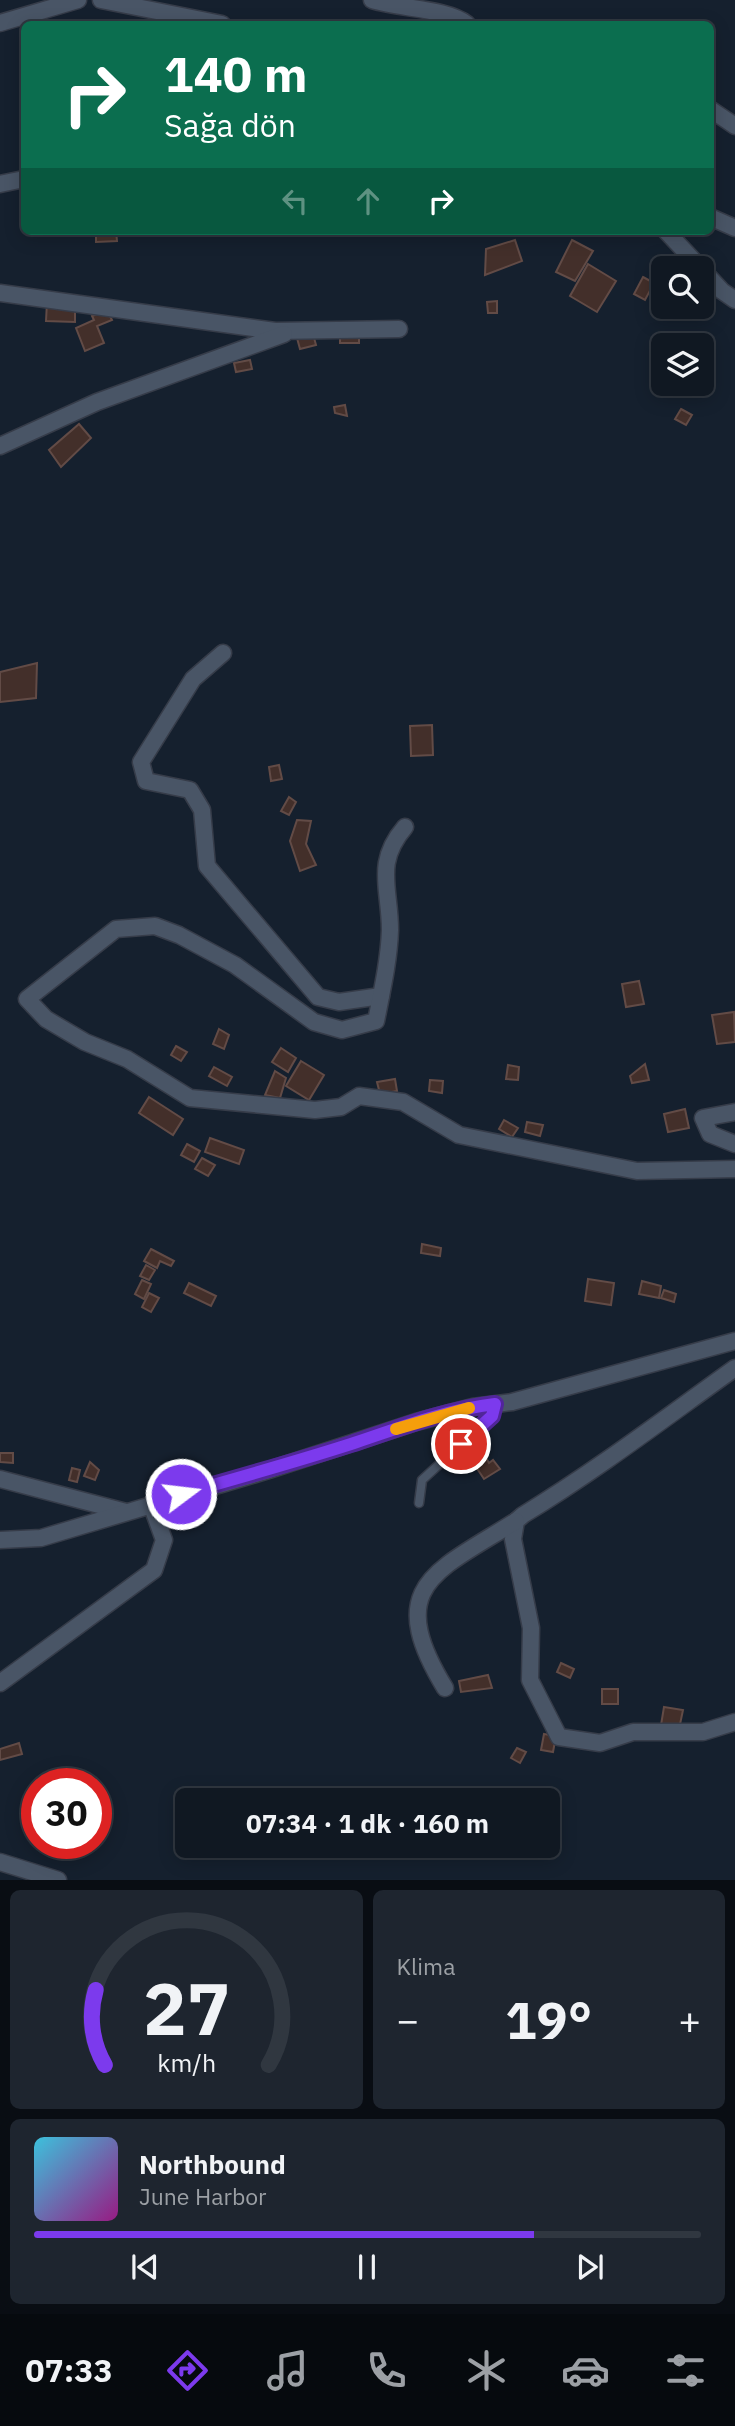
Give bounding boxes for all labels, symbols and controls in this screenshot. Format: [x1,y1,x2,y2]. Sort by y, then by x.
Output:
text: 140 m [164,42,308,105]
icon: right [49,49,140,140]
text: Sağa dön [164,104,296,146]
icon: left [276,182,314,220]
icon: ahead [349,182,387,220]
icon: right [422,182,460,220]
map controls [651,256,714,396]
button: search [651,256,714,319]
button: layers [651,333,714,396]
pin [431,1414,491,1474]
icon: arrive [442,1425,480,1463]
position arrow [144,1457,218,1531]
speed limit sign: 30 [21,1768,112,1859]
text: 07:34 · 1 dk · 160 m [246,1806,489,1840]
text: Klima [397,1951,455,1981]
text: 27 [143,1961,230,2056]
text: 19° [505,1986,592,2053]
text: − [397,1995,419,2044]
text: + [678,1995,701,2044]
text: km/h [157,2046,216,2079]
text: Northbound [139,2147,286,2181]
text: June Harbor [139,2181,267,2211]
icon: previous [126,2248,164,2286]
icon: pause [348,2248,386,2286]
icon: next [571,2248,609,2286]
icon: directions [163,2346,212,2395]
icon: music [263,2346,312,2395]
icon: phone [362,2346,411,2395]
icon: climate [462,2346,511,2395]
icon: car [561,2346,610,2395]
icon: filters [661,2346,710,2395]
text: 07:33 [25,2349,113,2391]

